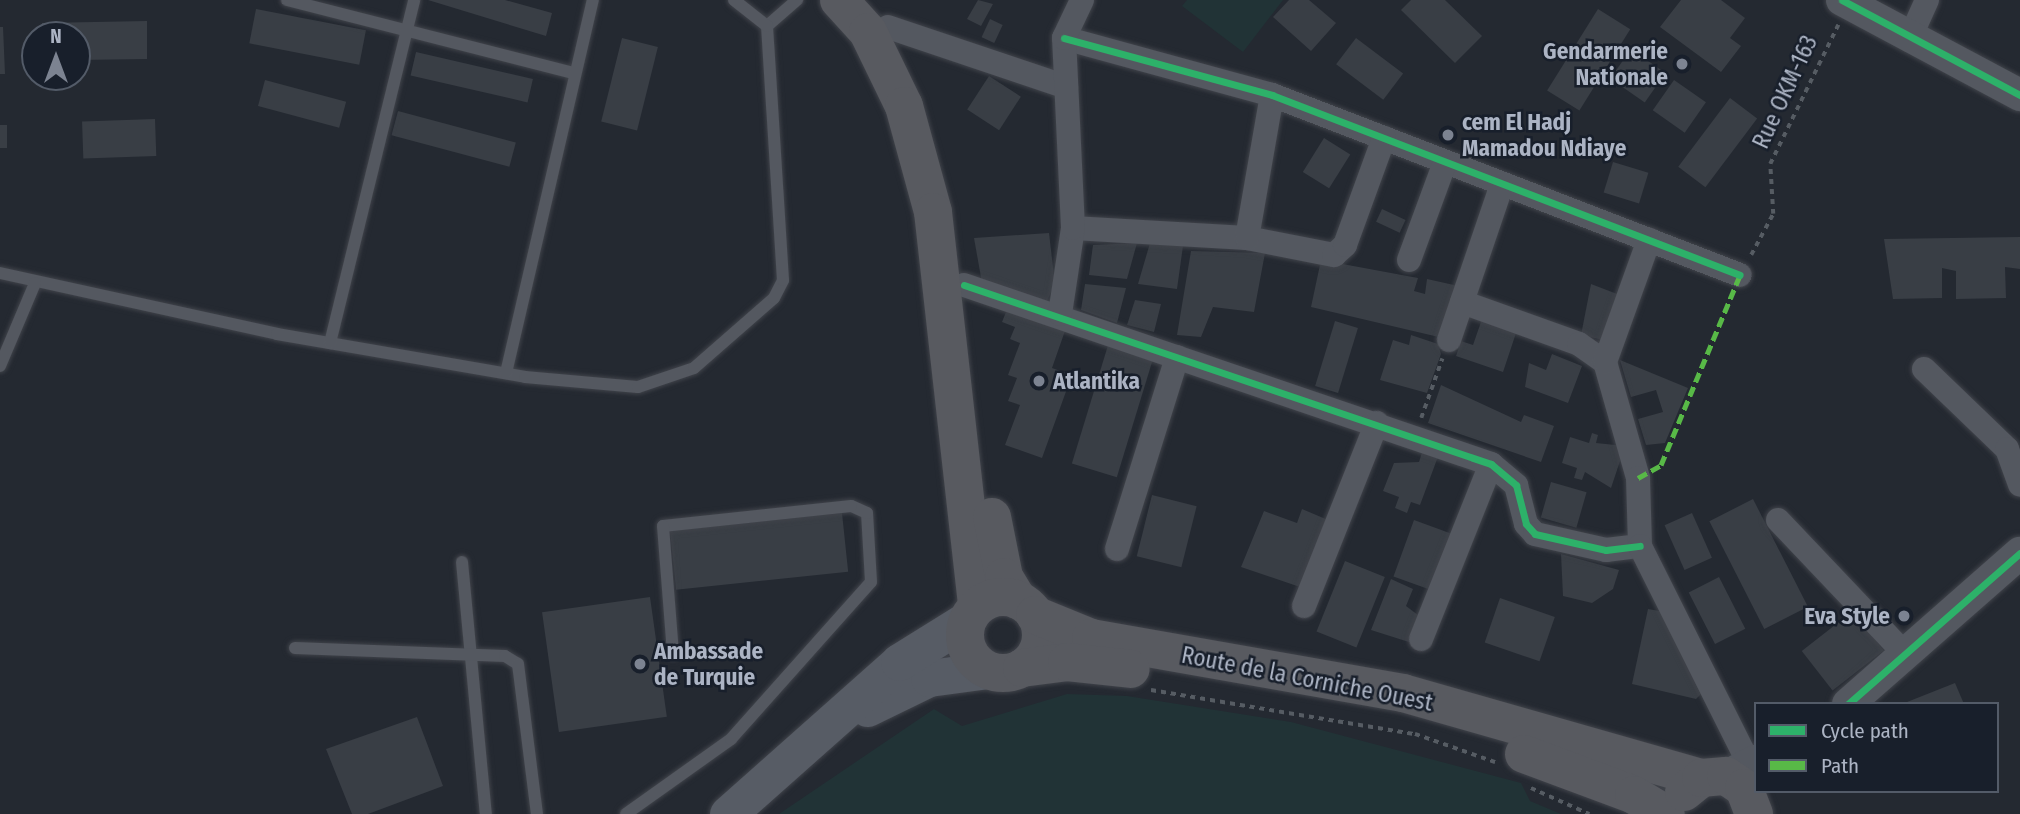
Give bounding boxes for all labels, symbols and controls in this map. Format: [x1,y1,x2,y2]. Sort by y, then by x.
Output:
north arrow [21,21,91,91]
text: N [50,25,62,48]
street label: Rue OKM-163 [1747,31,1823,153]
place label: Gendarmerie Nationale [1543,37,1668,91]
marker: Gendarmerie Nationale [1674,56,1690,72]
place label: cem El Hadj Mamadou Ndiaye [1462,108,1626,162]
marker: cem El Hadj Mamadou Ndiaye [1440,127,1456,143]
place label: Atlantika [1053,367,1140,395]
marker: Atlantika [1031,373,1047,389]
place label: Eva Style [1804,602,1890,630]
marker: Eva Style [1896,608,1912,624]
place label: Ambassade de Turquie [654,637,763,691]
street label: Route de la Corniche Ouest [1179,641,1435,717]
marker: Ambassade de Turquie [632,656,648,672]
legend [1754,702,1999,793]
text: Cycle path [1821,718,1909,744]
text: Path [1821,753,1859,779]

